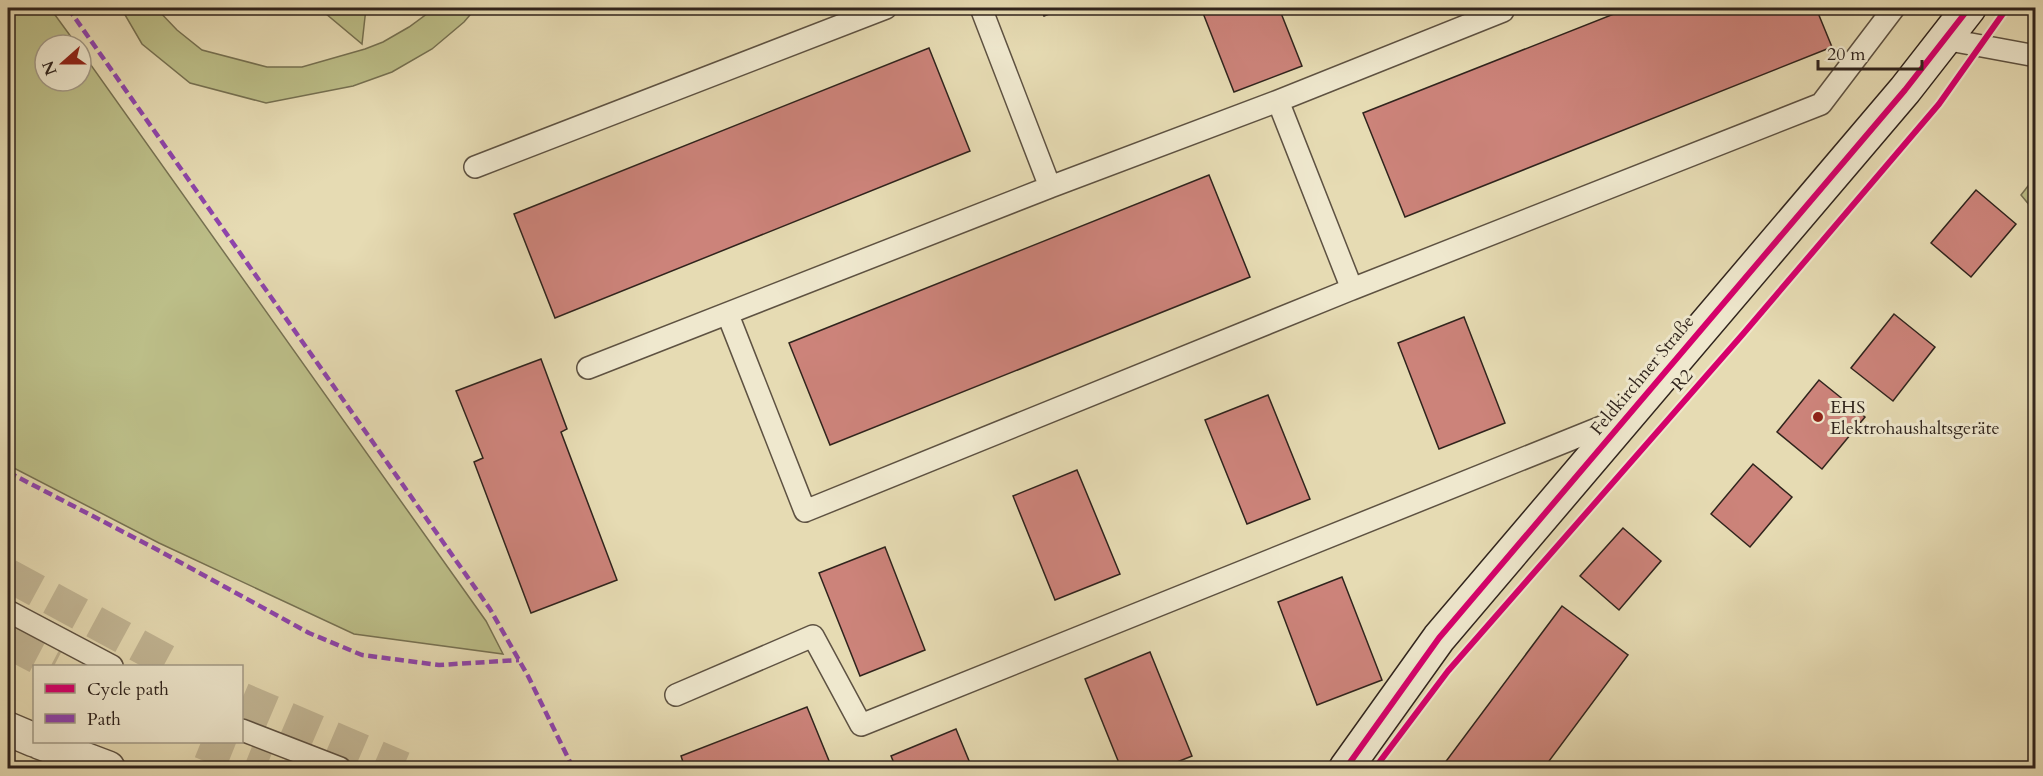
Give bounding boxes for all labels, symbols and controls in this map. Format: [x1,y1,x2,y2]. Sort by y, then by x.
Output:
north arrow [33,33,93,93]
scale bar [1818,33,1922,71]
text: 20 m [1827,42,1866,67]
text: N [37,57,63,78]
street label: Feldkirchner Straße [1585,310,1700,441]
street label: R2 [1666,364,1699,397]
place label: EHS Elektrohaushaltsgeräte [1830,395,2000,441]
marker: EHS Elektrohaushaltsgeräte [1811,410,1825,424]
legend [33,665,243,743]
text: Cycle path [87,677,169,702]
text: Path [87,707,121,732]

